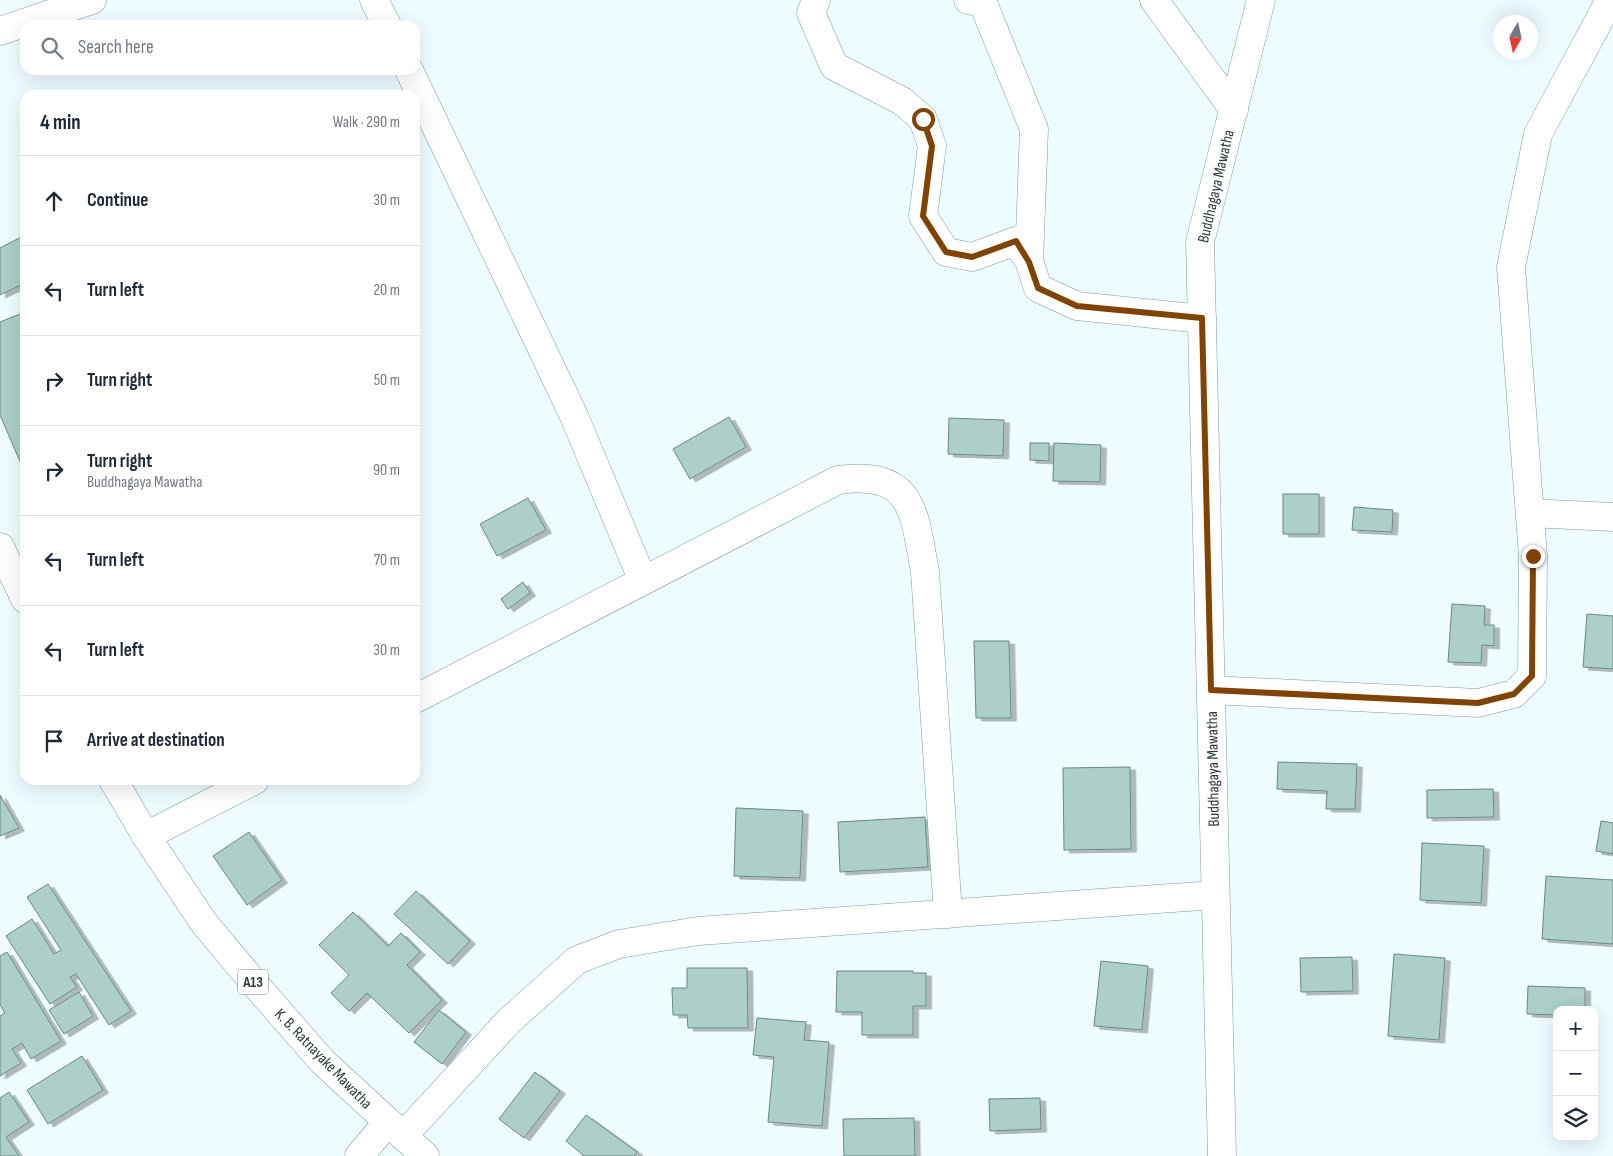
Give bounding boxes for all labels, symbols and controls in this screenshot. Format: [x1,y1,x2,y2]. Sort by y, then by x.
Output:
north arrow [1493,15,1538,60]
search box [20,20,420,75]
icon: search [38,34,66,62]
text: Search here [78,36,154,59]
route start [912,108,935,131]
text: 4 min [40,110,81,135]
text: Walk · 290 m [333,113,400,132]
street label: Buddhagaya Mawatha [1194,128,1239,245]
icon: ahead [40,187,68,215]
text: Continue [87,189,148,212]
text: 30 m [373,191,400,210]
icon: left [40,277,68,305]
text: Turn left [87,279,144,302]
text: 20 m [373,281,400,300]
icon: right [40,367,68,395]
text: Turn right [87,369,152,392]
text: 50 m [374,371,400,390]
text: Turn right [87,450,152,473]
icon: right [40,457,68,485]
text: 90 m [373,461,400,480]
text: Buddhagaya Mawatha [87,473,202,492]
route end [1522,545,1545,568]
icon: left [40,547,68,575]
text: Turn left [87,549,144,572]
text: 70 m [374,551,400,570]
icon: left [40,637,68,665]
text: Turn left [87,639,144,662]
text: 30 m [373,641,400,660]
street label: Buddhagaya Mawatha [1203,711,1224,827]
icon: arrive [40,727,68,755]
text: Arrive at destination [87,729,225,752]
road number: A13 [238,970,268,994]
street label: K. B. Ratnayake Mawatha [270,1005,376,1113]
map controls [1553,1006,1598,1141]
button: + [1553,1006,1598,1051]
button: − [1553,1051,1598,1096]
button: layers [1553,1096,1598,1141]

